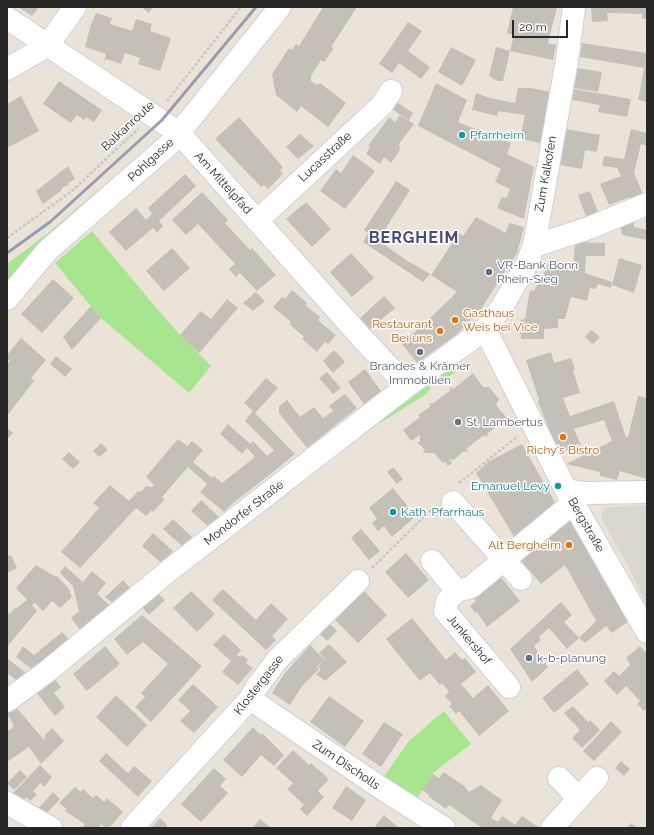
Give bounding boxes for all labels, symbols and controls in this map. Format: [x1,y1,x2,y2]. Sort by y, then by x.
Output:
scale bar [514,12,570,38]
text: 20 m [519,20,547,34]
street label: Balkanroute [99,98,157,154]
place label: Pfarrheim [470,128,524,142]
street label: Lucasstraße [296,129,354,185]
marker: Pfarrheim [457,130,467,140]
street label: Pohlgasse [125,135,177,185]
street label: Zum Kalkofen [532,135,560,213]
street label: Am Mittelpfad [191,149,255,217]
district label: BERGHEIM [369,228,459,248]
place label: VR-Bank Bonn Rhein-Sieg [497,258,578,286]
marker: VR-Bank Bonn Rhein-Sieg [484,267,494,277]
place label: Gasthaus Weis bei Vice [463,306,538,334]
marker: Gasthaus Weis bei Vice [450,315,460,325]
place label: Restaurant Bei uns [372,317,432,345]
marker: Restaurant Bei uns [435,326,445,336]
marker: Brandes & Krämer Immobilien [415,347,425,357]
place label: Brandes & Krämer Immobilien [370,359,470,387]
place label: St. Lambertus [466,415,543,429]
marker: St. Lambertus [453,417,463,427]
marker: Richy's Bistro [558,432,568,442]
place label: Richy's Bistro [526,443,600,457]
street label: Mondorfer Straße [201,477,287,549]
place label: Emanuel Levy [471,479,550,493]
marker: Emanuel Levy [553,481,563,491]
street label: Bergstraße [565,495,607,555]
place label: Kath. Pfarrhaus [401,505,484,519]
marker: Kath. Pfarrhaus [388,507,398,517]
place label: Alt Bergheim [488,538,561,552]
marker: Alt Bergheim [564,540,574,550]
street label: Junkershof [444,612,494,668]
place label: k-b-planung [537,651,606,665]
street label: Klostergasse [231,652,287,718]
marker: k-b-planung [524,653,534,663]
street label: Zum Discholls [309,737,383,793]

